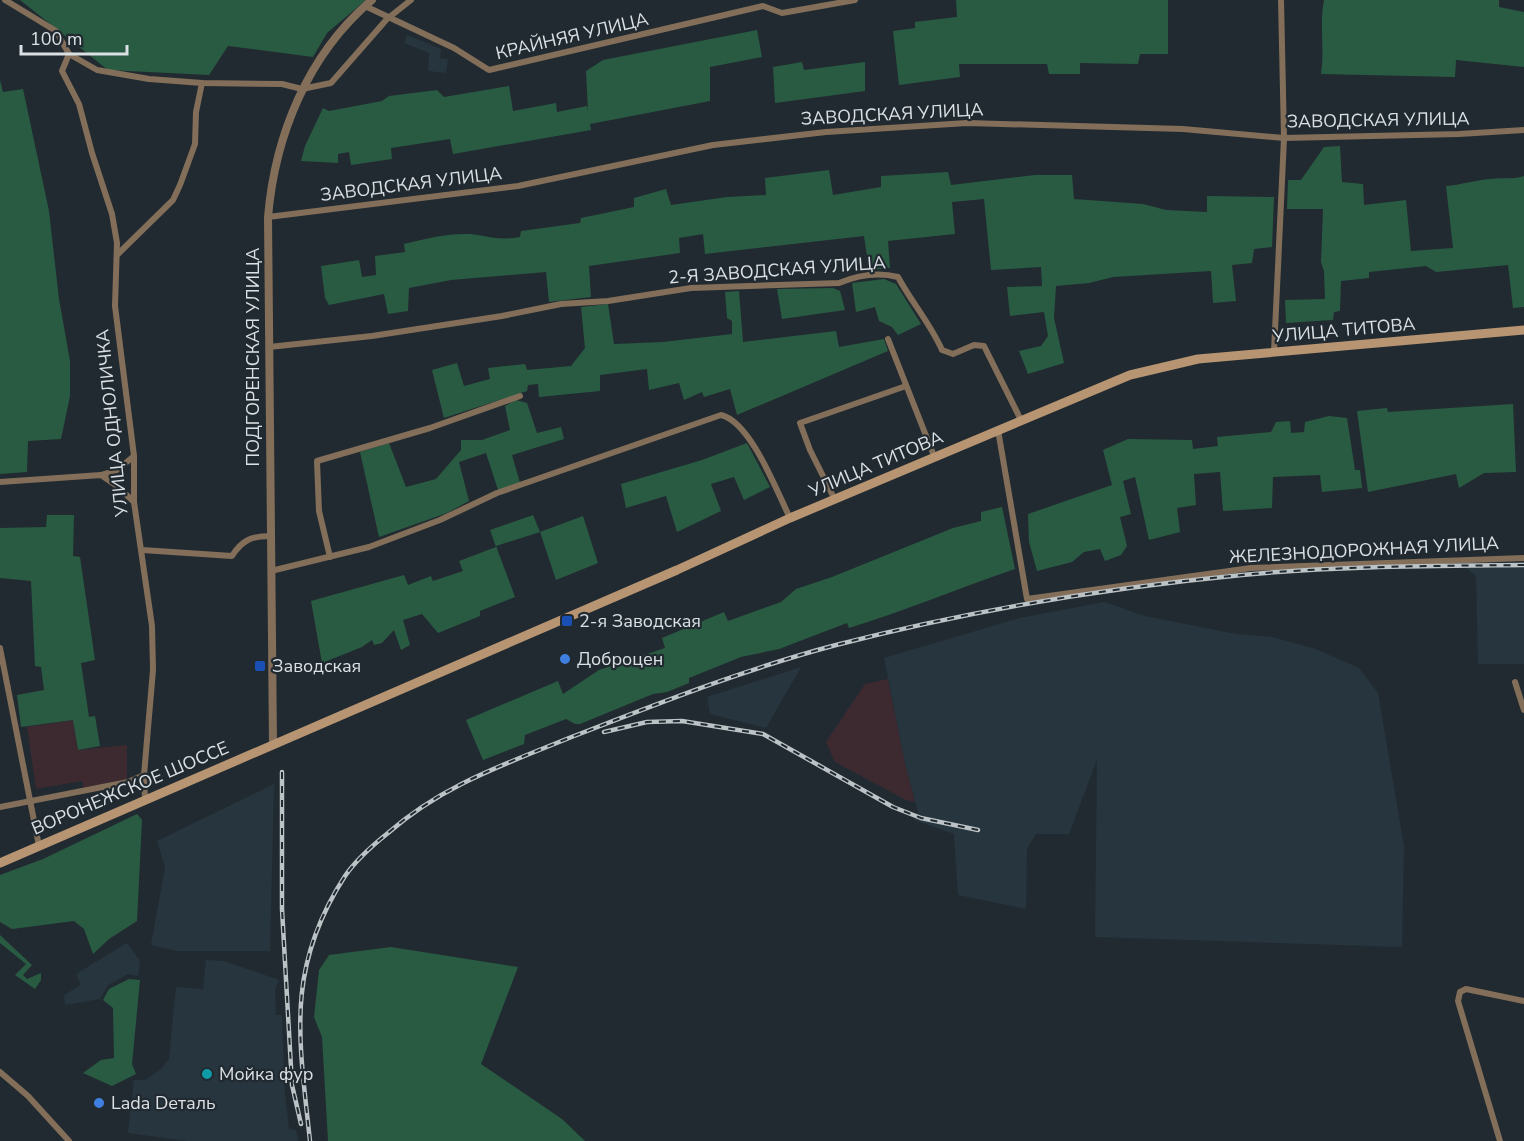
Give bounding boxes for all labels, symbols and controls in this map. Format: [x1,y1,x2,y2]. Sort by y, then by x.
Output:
street label: КРАЙНЯЯ УЛИЦА [493,7,651,65]
scale bar [21,18,128,56]
text: 100 m [30,27,82,51]
street label: ЗАВОДСКАЯ УЛИЦА [800,97,984,131]
street label: ЗАВОДСКАЯ УЛИЦА [1286,106,1470,134]
street label: ЗАВОДСКАЯ УЛИЦА [319,161,503,207]
street label: ПОДГОРЕНСКАЯ УЛИЦА [241,248,265,466]
street label: 2-Я ЗАВОДСКАЯ УЛИЦА [667,250,887,290]
street label: УЛИЦА ТИТОВА [1271,312,1416,348]
street label: УЛИЦА ОДНОЛИЧКА [90,328,134,519]
street label: УЛИЦА ТИТОВА [804,425,947,503]
street label: ЖЕЛЕЗНОДОРОЖНАЯ УЛИЦА [1229,531,1499,569]
place label: 2-я Заводская [579,609,701,633]
marker: 2-я Заводская [560,614,574,628]
place label: Доброцен [577,647,663,671]
marker: Доброцен [558,652,572,666]
place label: Заводская [272,654,361,678]
marker: Заводская [253,659,267,673]
street label: ВОРОНЕЖСКОЕ ШОССЕ [28,735,232,841]
place label: Мойка фур [219,1062,313,1086]
marker: Мойка фур [200,1067,214,1081]
place label: Lada Dеталь [111,1091,216,1115]
marker: Lada Dеталь [92,1096,106,1110]

